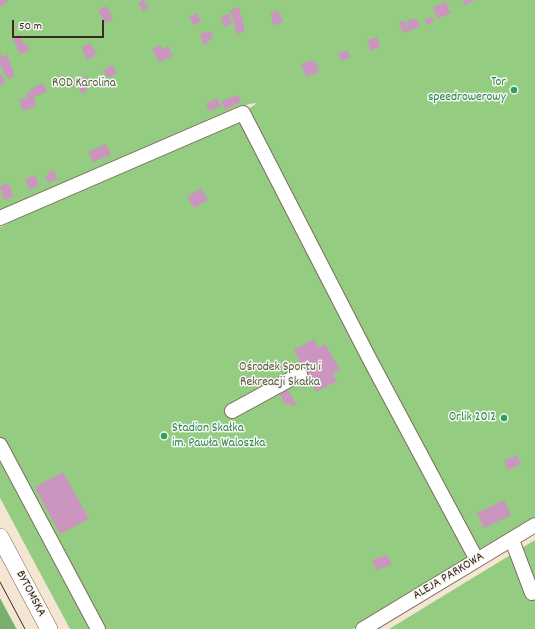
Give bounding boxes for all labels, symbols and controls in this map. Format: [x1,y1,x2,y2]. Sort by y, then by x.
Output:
scale bar [14,12,106,38]
text: 50 m [19,18,42,35]
place label: Tor speedrowerowy [428,75,506,106]
park label: ROD Karolina [52,76,116,92]
marker: Tor speedrowerowy [509,85,519,95]
park label: Ośrodek Sportu i Rekreacji Skałka [239,360,321,391]
place label: Orlik 2012 [449,410,496,426]
marker: Orlik 2012 [499,413,509,423]
place label: Stadion Skałka im. Pawła Waloszka [172,421,265,452]
marker: Stadion Skałka im. Pawła Waloszka [159,431,169,441]
street label: ALEJA PARKOWA [410,550,488,604]
street label: BYTOMSKA [11,568,49,620]

